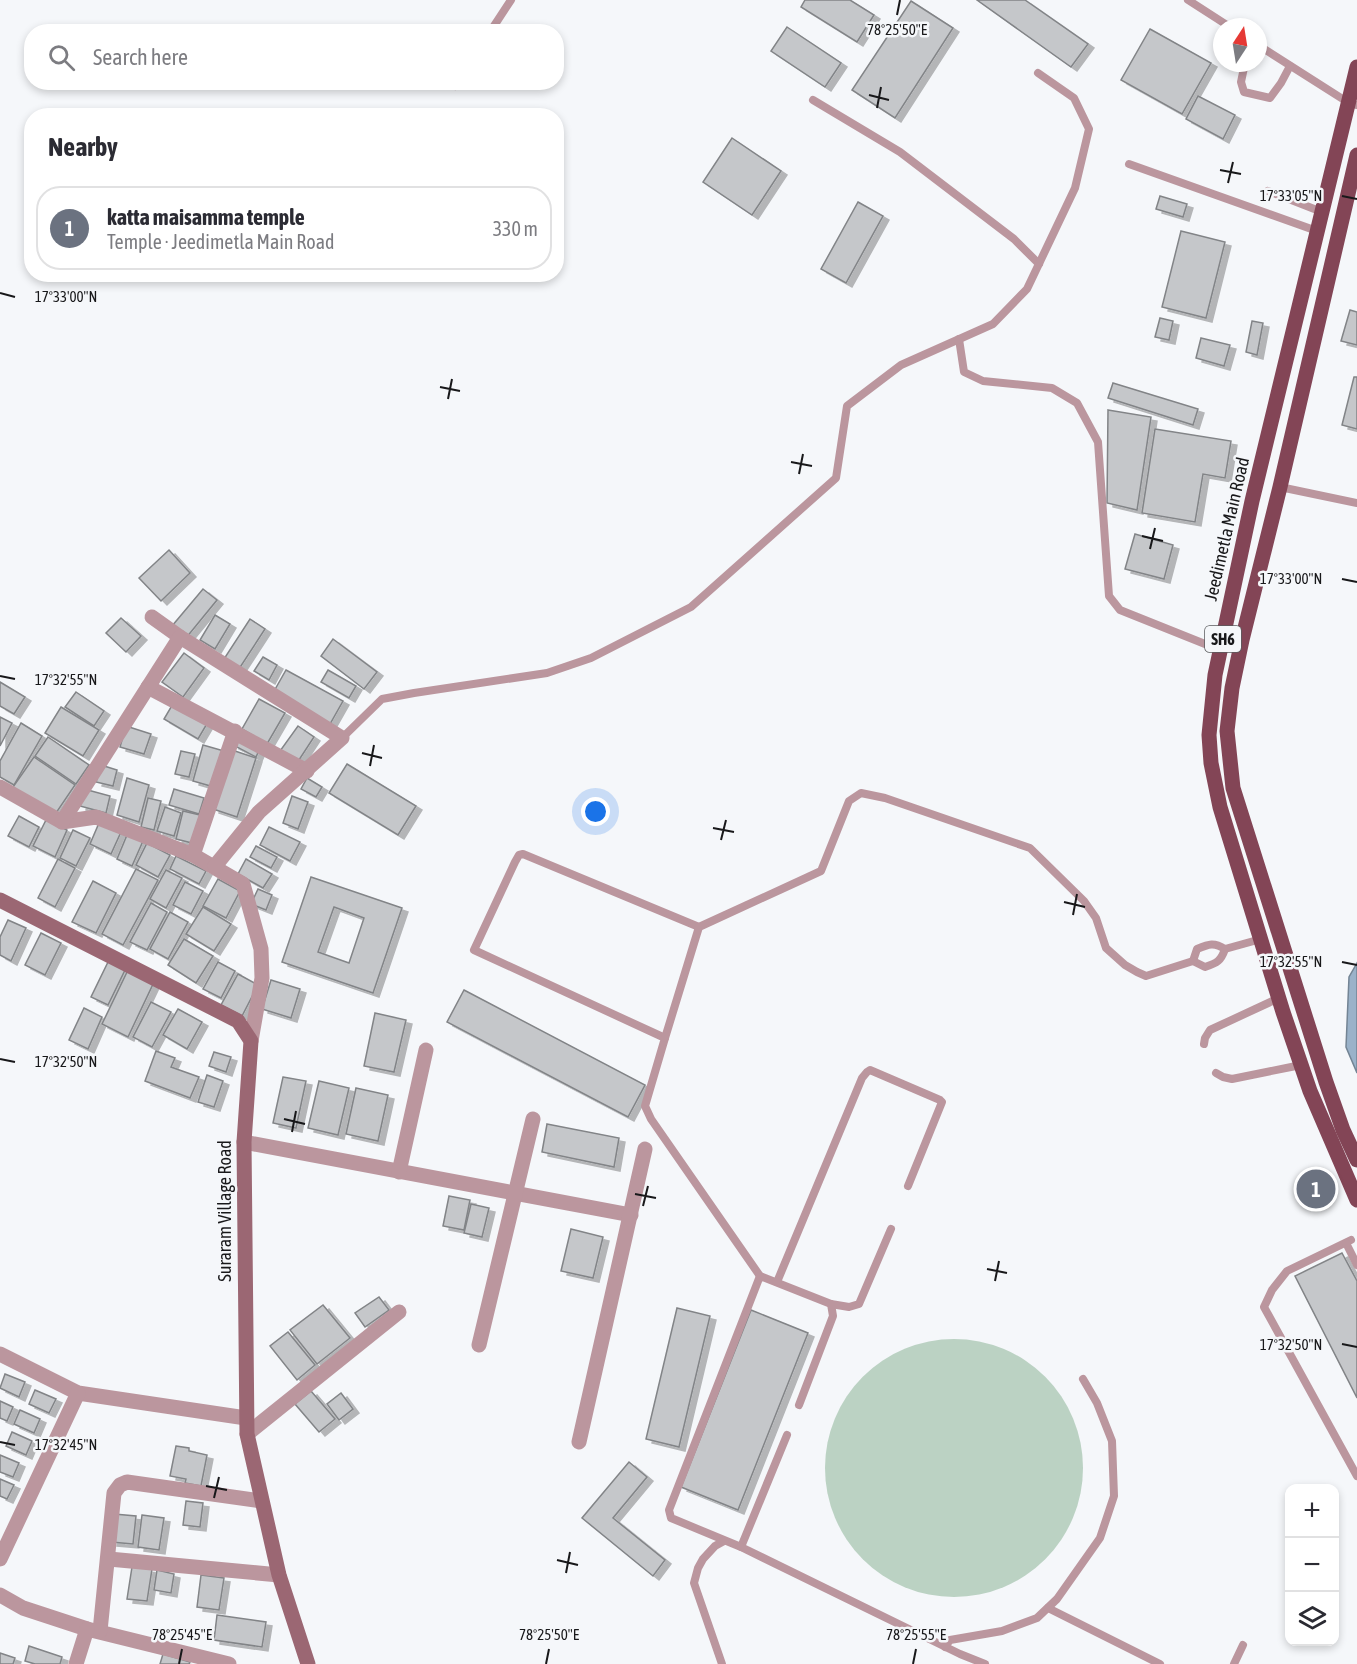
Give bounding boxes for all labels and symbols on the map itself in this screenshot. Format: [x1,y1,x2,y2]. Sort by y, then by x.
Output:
north arrow [1213,18,1267,72]
text: 78°25'50"E [867,21,928,38]
text: 17°33'05"N [1260,187,1322,204]
text: 17°33'00"N [35,288,97,305]
street label: Jeedimetla Main Road [1200,455,1253,603]
text: 17°33'00"N [1260,570,1322,587]
road number: SH6 [1205,626,1241,652]
text: 17°32'55"N [35,671,97,688]
your location [581,797,610,826]
text: 17°32'55"N [1260,953,1322,970]
text: 17°32'50"N [35,1053,97,1070]
street label: Suraram Village Road [214,1140,235,1282]
pin: 1 [1296,1166,1336,1212]
text: 17°32'50"N [1260,1336,1322,1353]
text: 17°32'45"N [35,1436,97,1453]
text: 78°25'45"E [152,1626,213,1643]
text: 78°25'50"E [519,1626,580,1643]
text: 78°25'55"E [886,1626,947,1643]

